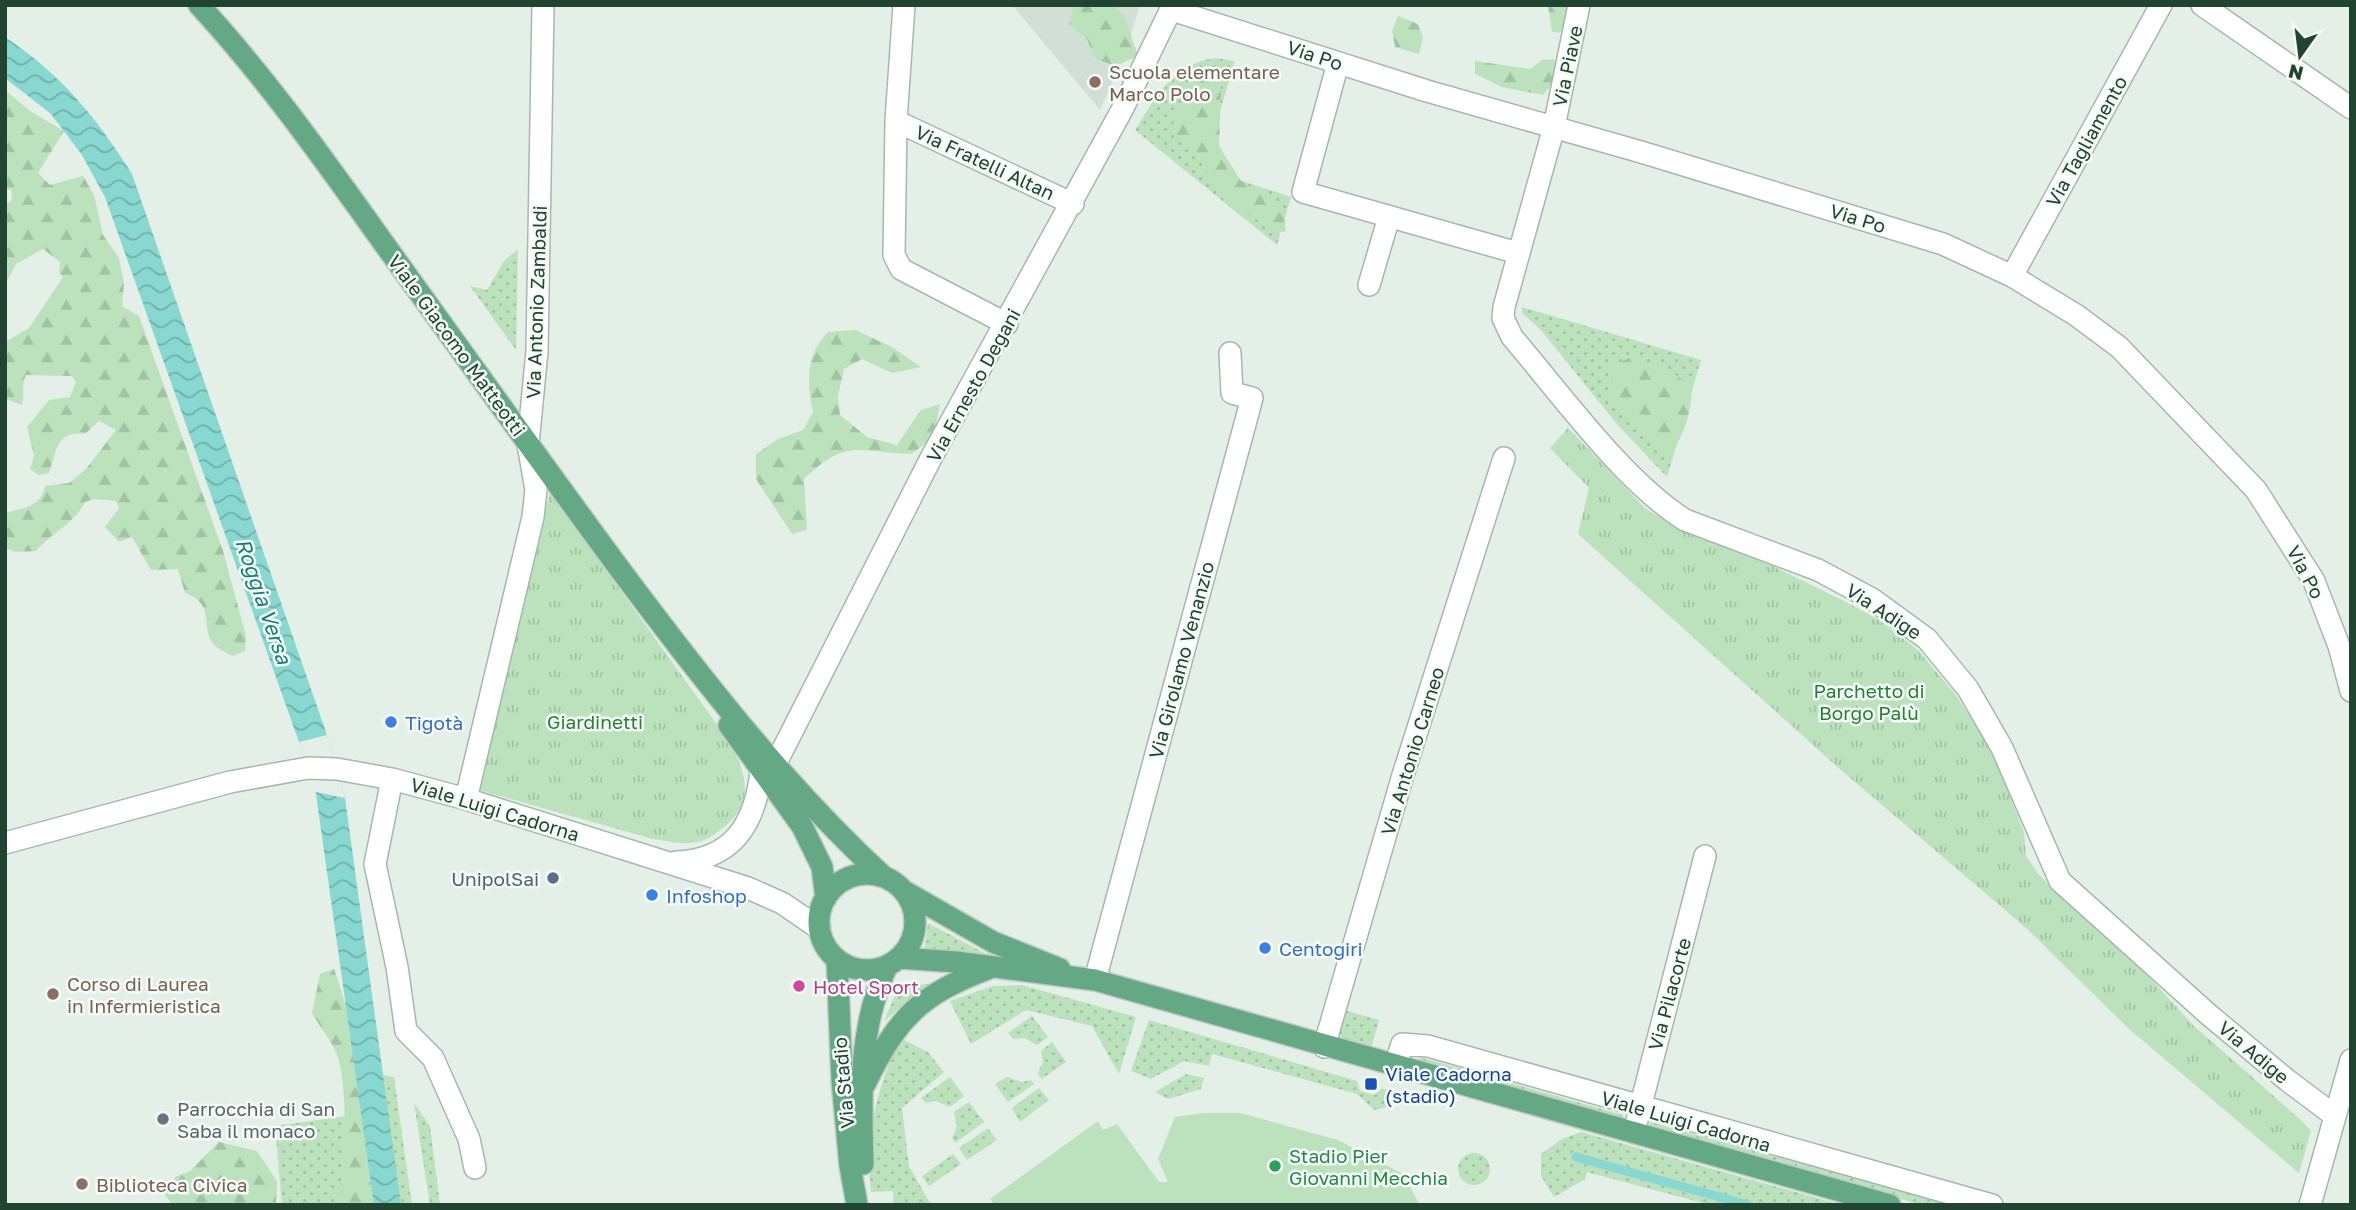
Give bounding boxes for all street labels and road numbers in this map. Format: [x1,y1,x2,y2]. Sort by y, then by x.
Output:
street label: Via Piave [1547,23,1587,109]
street label: Via Po [1284,35,1346,75]
street label: Via Tagliamento [2041,72,2131,210]
street label: Via Fratelli Altan [912,120,1058,204]
street label: Via Po [1827,199,1889,237]
street label: Via Antonio Zambaldi [521,205,551,399]
street label: Viale Giacomo Matteotti [383,250,531,440]
street label: Via Ernesto Degani [921,304,1025,466]
street label: Via Po [2282,541,2330,603]
street label: Via Girolamo Venanzio [1144,559,1218,761]
street label: Via Adige [1842,578,1926,644]
street label: Via Antonio Carneo [1375,664,1449,838]
street label: Viale Luigi Cadorna [408,772,582,846]
street label: Via Pilacorte [1643,935,1695,1053]
street label: Via Adige [2214,1016,2294,1088]
street label: Via Stadio [828,1036,858,1130]
street label: Viale Luigi Cadorna [1599,1086,1773,1156]

